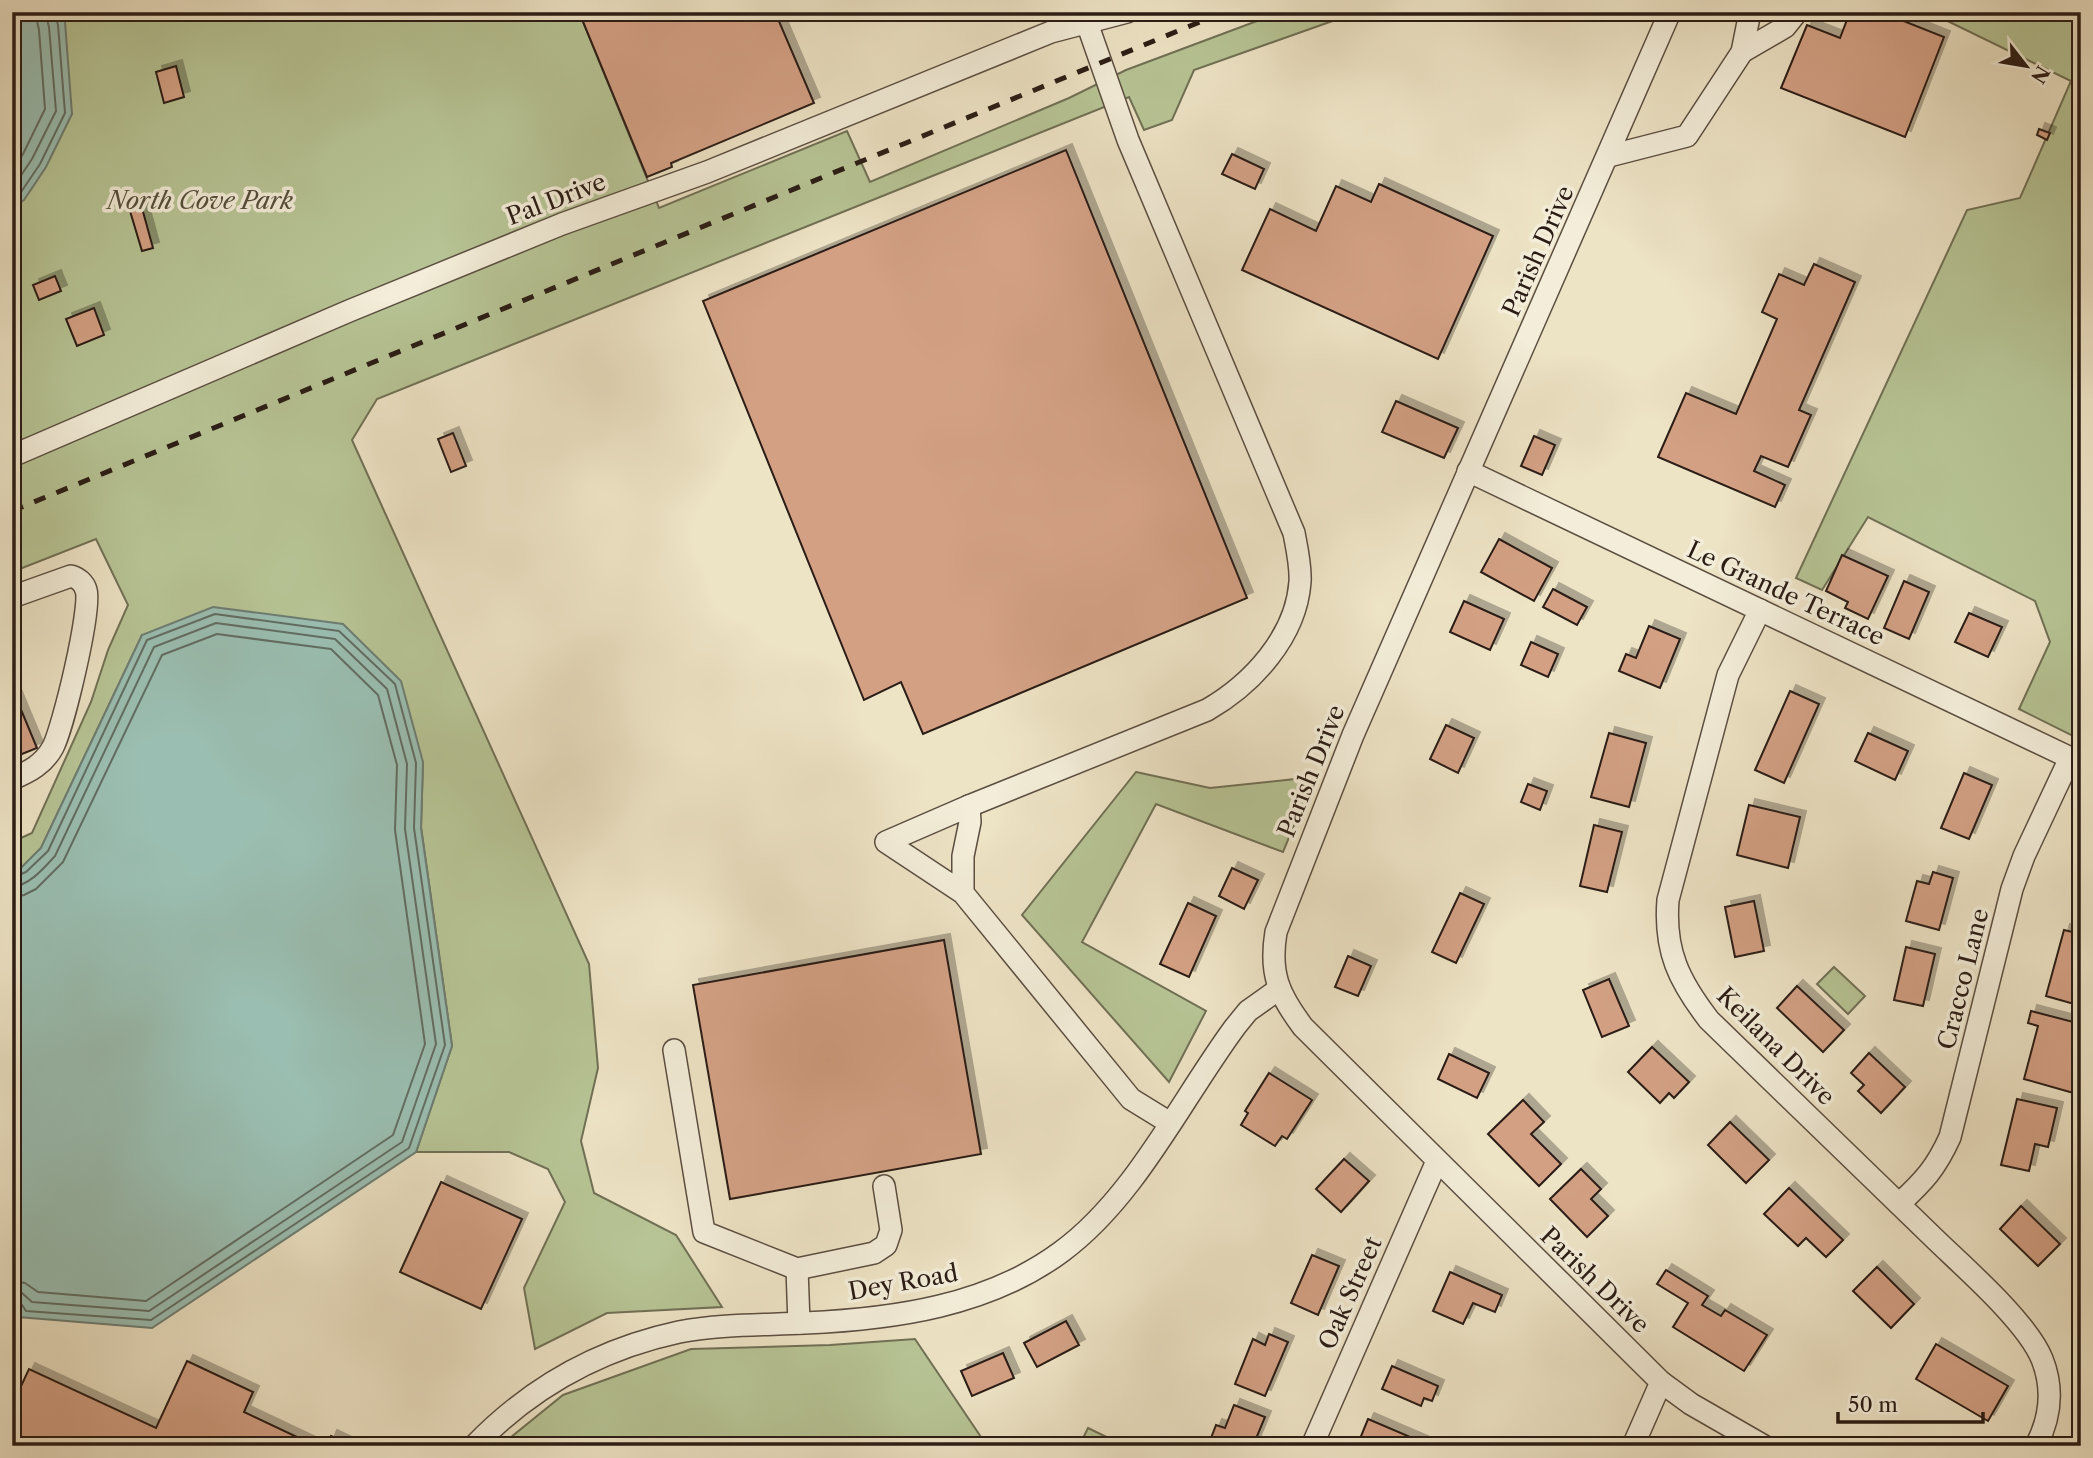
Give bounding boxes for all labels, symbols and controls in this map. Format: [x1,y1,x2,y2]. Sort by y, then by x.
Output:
north arrow [1992,32,2062,102]
text: N [2026,61,2054,87]
street label: Pal Drive [502,167,610,231]
street label: Parish Drive [1496,181,1580,321]
park label: North Cove Park [105,186,293,215]
street label: Le Grande Terrace [1683,535,1889,651]
street label: Parish Drive [1271,701,1351,841]
street label: Cracco Lane [1931,905,1995,1053]
street label: Keilana Drive [1711,981,1841,1111]
street label: Parish Drive [1535,1221,1655,1339]
street label: Oak Street [1312,1232,1388,1354]
street label: Dey Road [846,1258,960,1306]
scale bar [1838,1381,1983,1425]
text: 50 m [1848,1392,1898,1417]

